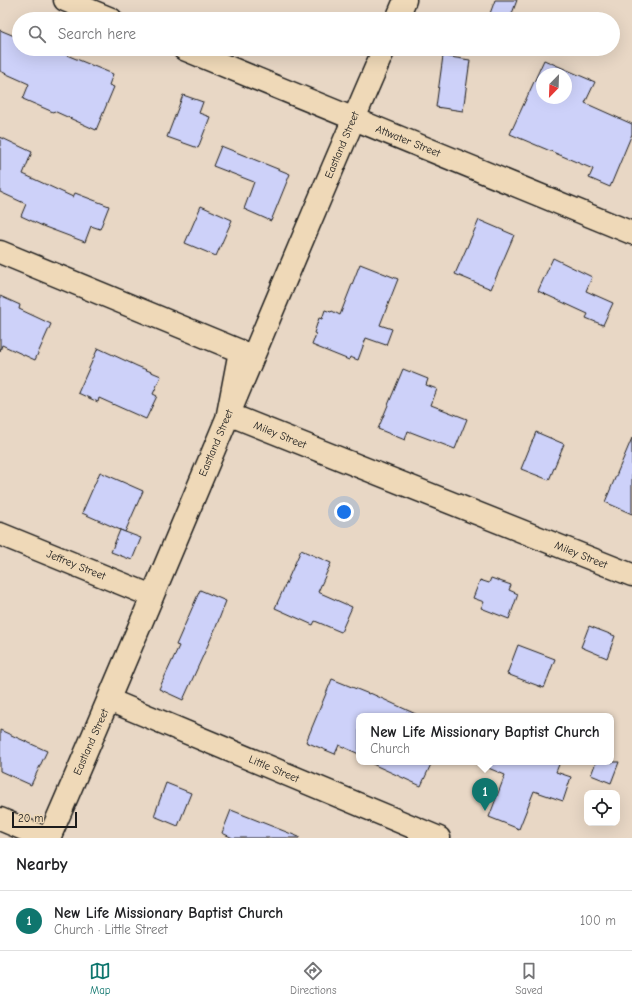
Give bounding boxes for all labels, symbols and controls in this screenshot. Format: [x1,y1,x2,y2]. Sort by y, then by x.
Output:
search box [12,12,620,56]
icon: search [26,23,48,45]
text: Search here [58,25,136,43]
north arrow [536,68,572,104]
street label: Eastland Street [322,109,362,180]
street label: Attwater Street [374,122,443,160]
street label: Eastland Street [196,407,236,478]
street label: Miley Street [252,419,309,452]
your location [334,502,354,522]
street label: Miley Street [553,539,610,572]
street label: Jeffrey Street [45,547,108,583]
street label: Eastland Street [71,706,112,777]
popup [356,713,614,765]
text: New Life Missionary Baptist Church [370,723,600,741]
text: Church [370,741,410,756]
street label: Little Street [247,753,302,786]
pin: 1 [472,778,498,811]
map controls [584,790,620,826]
button: locate [584,790,620,826]
scale bar [12,810,77,829]
text: 20 m [18,812,43,825]
text: Nearby [16,855,67,874]
text: New Life Missionary Baptist Church [54,904,283,922]
text: 1 [26,913,32,928]
text: 100 m [580,913,616,928]
text: Church · Little Street [54,922,168,937]
tab: Map [89,960,111,997]
tab: Directions [290,960,337,997]
tab: Saved [515,960,543,997]

